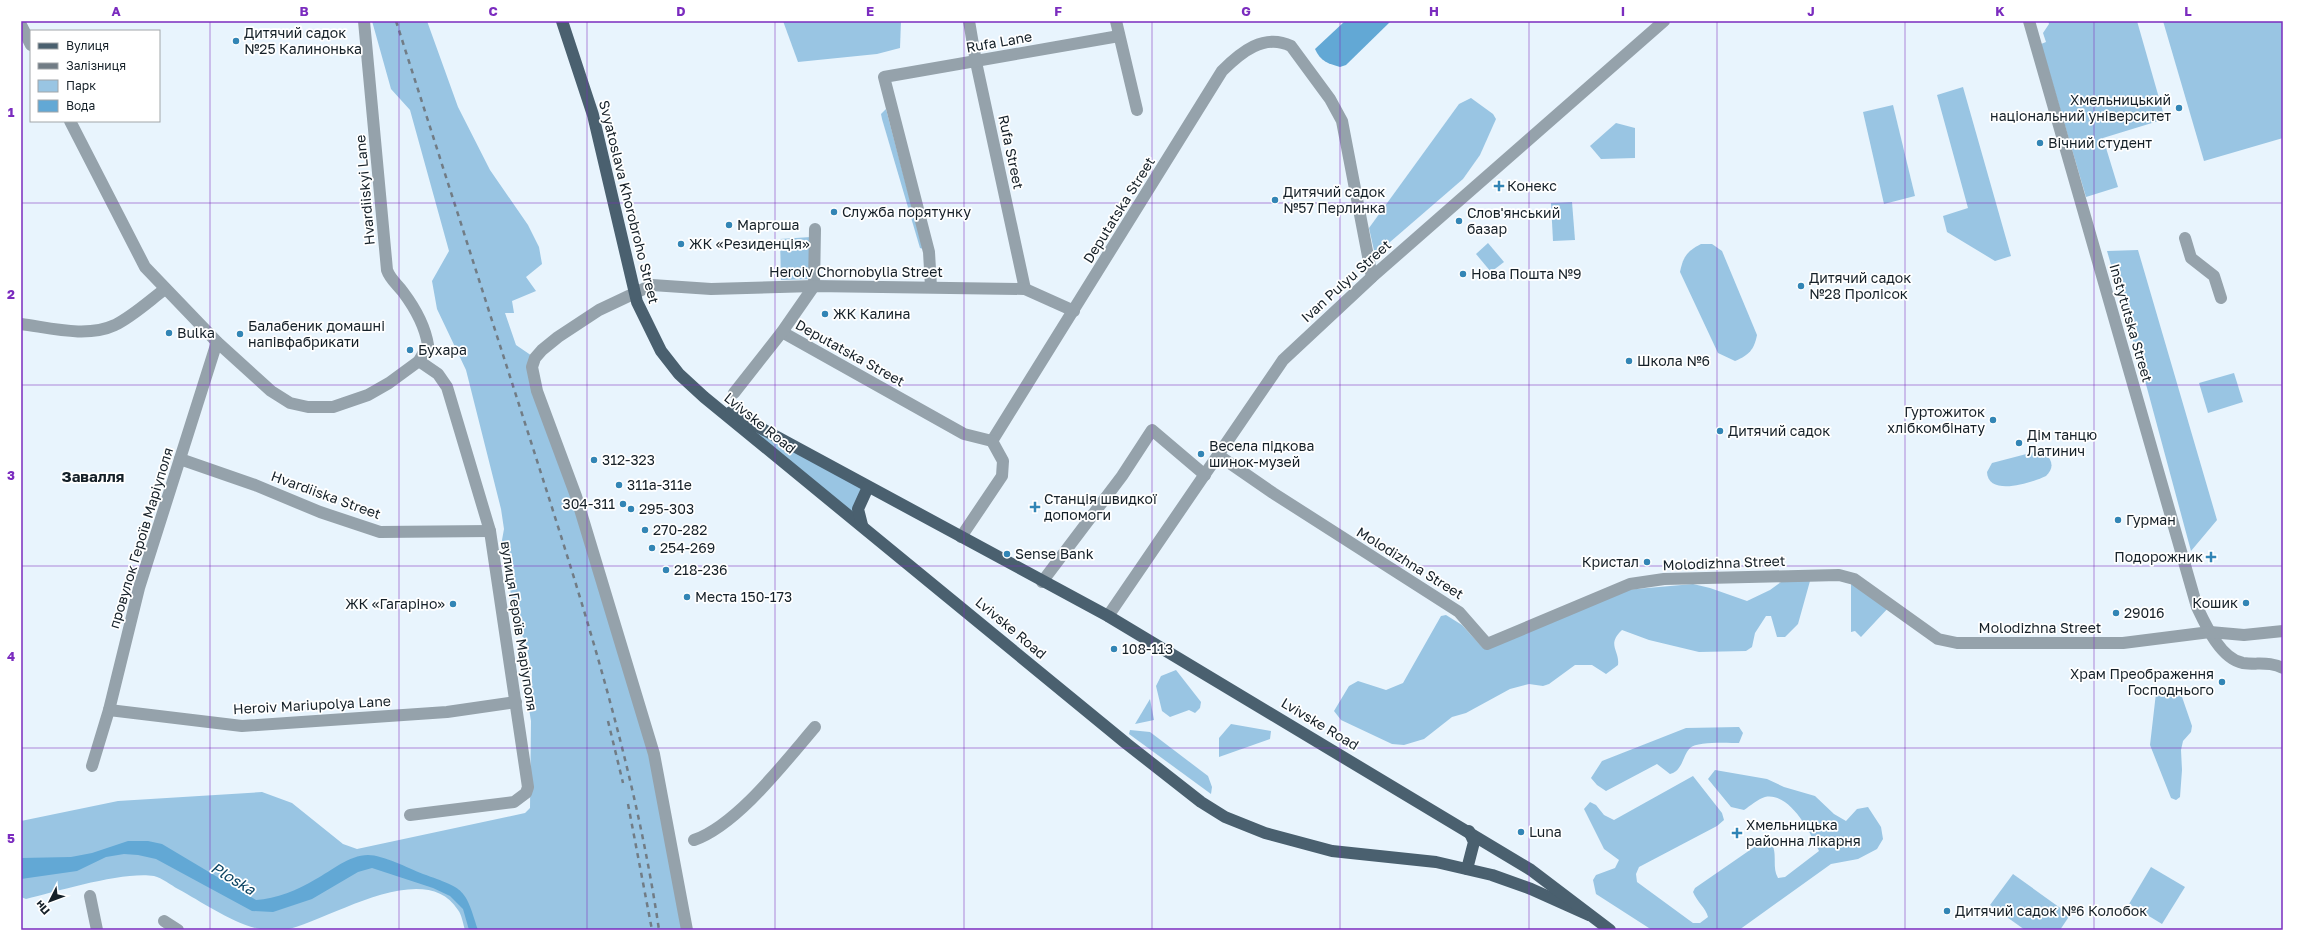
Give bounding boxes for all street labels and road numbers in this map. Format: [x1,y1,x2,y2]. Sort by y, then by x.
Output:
street label: Rufa Lane [965,27,1033,56]
street label: Svyatoslava Khorobroho Street [596,98,663,305]
street label: Rufa Street [995,113,1028,191]
street label: Hvardiiskyi Lane [351,134,378,246]
street label: Deputatska Street [1079,153,1158,266]
street label: Ivan Pulyu Street [1297,236,1394,325]
street label: Instytutska Street [2106,262,2157,384]
street label: Heroiv Chornobylia Street [769,263,943,280]
street label: Deputatska Street [793,316,908,390]
street label: Lvivske Road [721,389,800,457]
street label: провулок Героїв Маріуполя [105,445,176,630]
street label: Hvardiiska Street [269,467,383,522]
street label: Molodizhna Street [1354,523,1467,602]
street label: вулиця Героїв Маріуполя [498,540,541,712]
street label: Molodizhna Street [1662,552,1786,573]
street label: Lvivske Road [972,593,1050,662]
street label: Molodizhna Street [1979,619,2101,636]
street label: Heroiv Mariupolya Lane [233,692,391,717]
street label: Lvivske Road [1278,694,1362,753]

